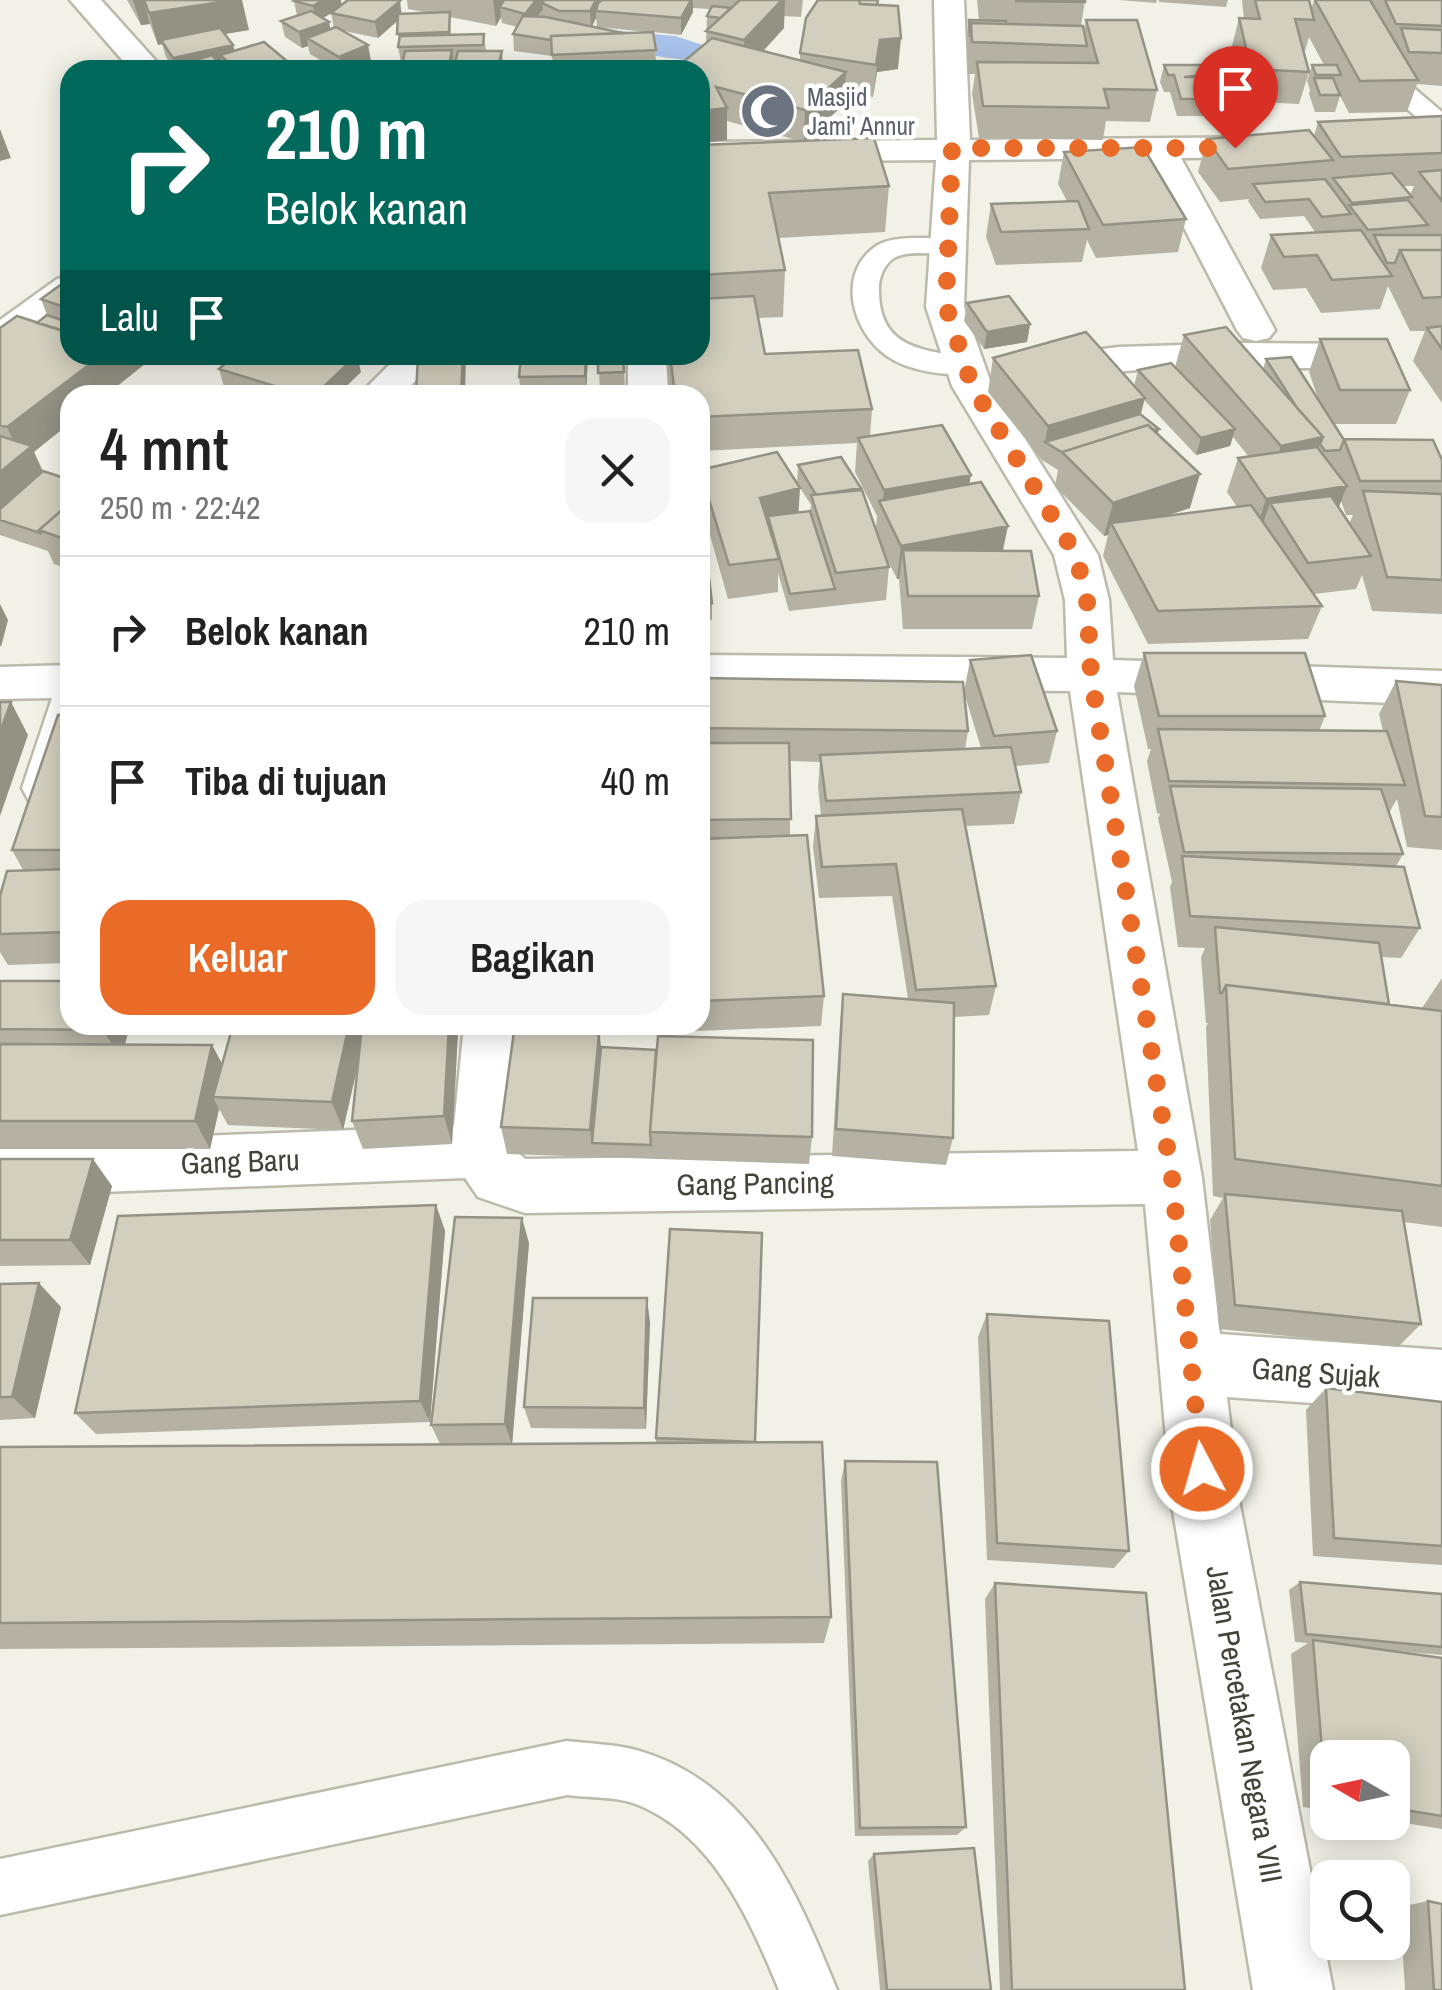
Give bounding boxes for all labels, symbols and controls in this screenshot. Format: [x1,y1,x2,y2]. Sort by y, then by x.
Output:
pin [1193,46,1278,149]
icon: arrive [1208,61,1263,116]
place label: Masjid Jami' Annur [807,80,915,143]
mosque icon: Masjid Jami' Annur [738,81,798,141]
text: 210 m [265,87,428,181]
icon: right [100,100,230,230]
text: Belok kanan [265,177,468,238]
icon: arrive [179,290,234,345]
text: Lalu [100,292,159,343]
text: 4 mnt [100,408,228,489]
button: close [565,418,670,523]
text: 250 m · 22:42 [100,486,260,529]
icon: right [100,604,155,659]
text: Belok kanan [185,606,369,657]
text: 210 m [583,606,670,657]
icon: arrive [100,754,155,809]
text: Tiba di tujuan [185,756,387,807]
text: 40 m [601,756,670,807]
button: Keluar [100,900,375,1015]
button: Bagikan [395,900,670,1015]
street label: Gang Baru [180,1139,300,1183]
street label: Gang Pancing [676,1162,834,1204]
street label: Gang Sujak [1250,1348,1382,1396]
position arrow [1150,1417,1254,1521]
street label: Jalan Percetakan Negara VIII [1197,1562,1293,1886]
north arrow [1310,1740,1410,1840]
map controls [1310,1740,1410,1960]
button: search [1310,1860,1410,1960]

